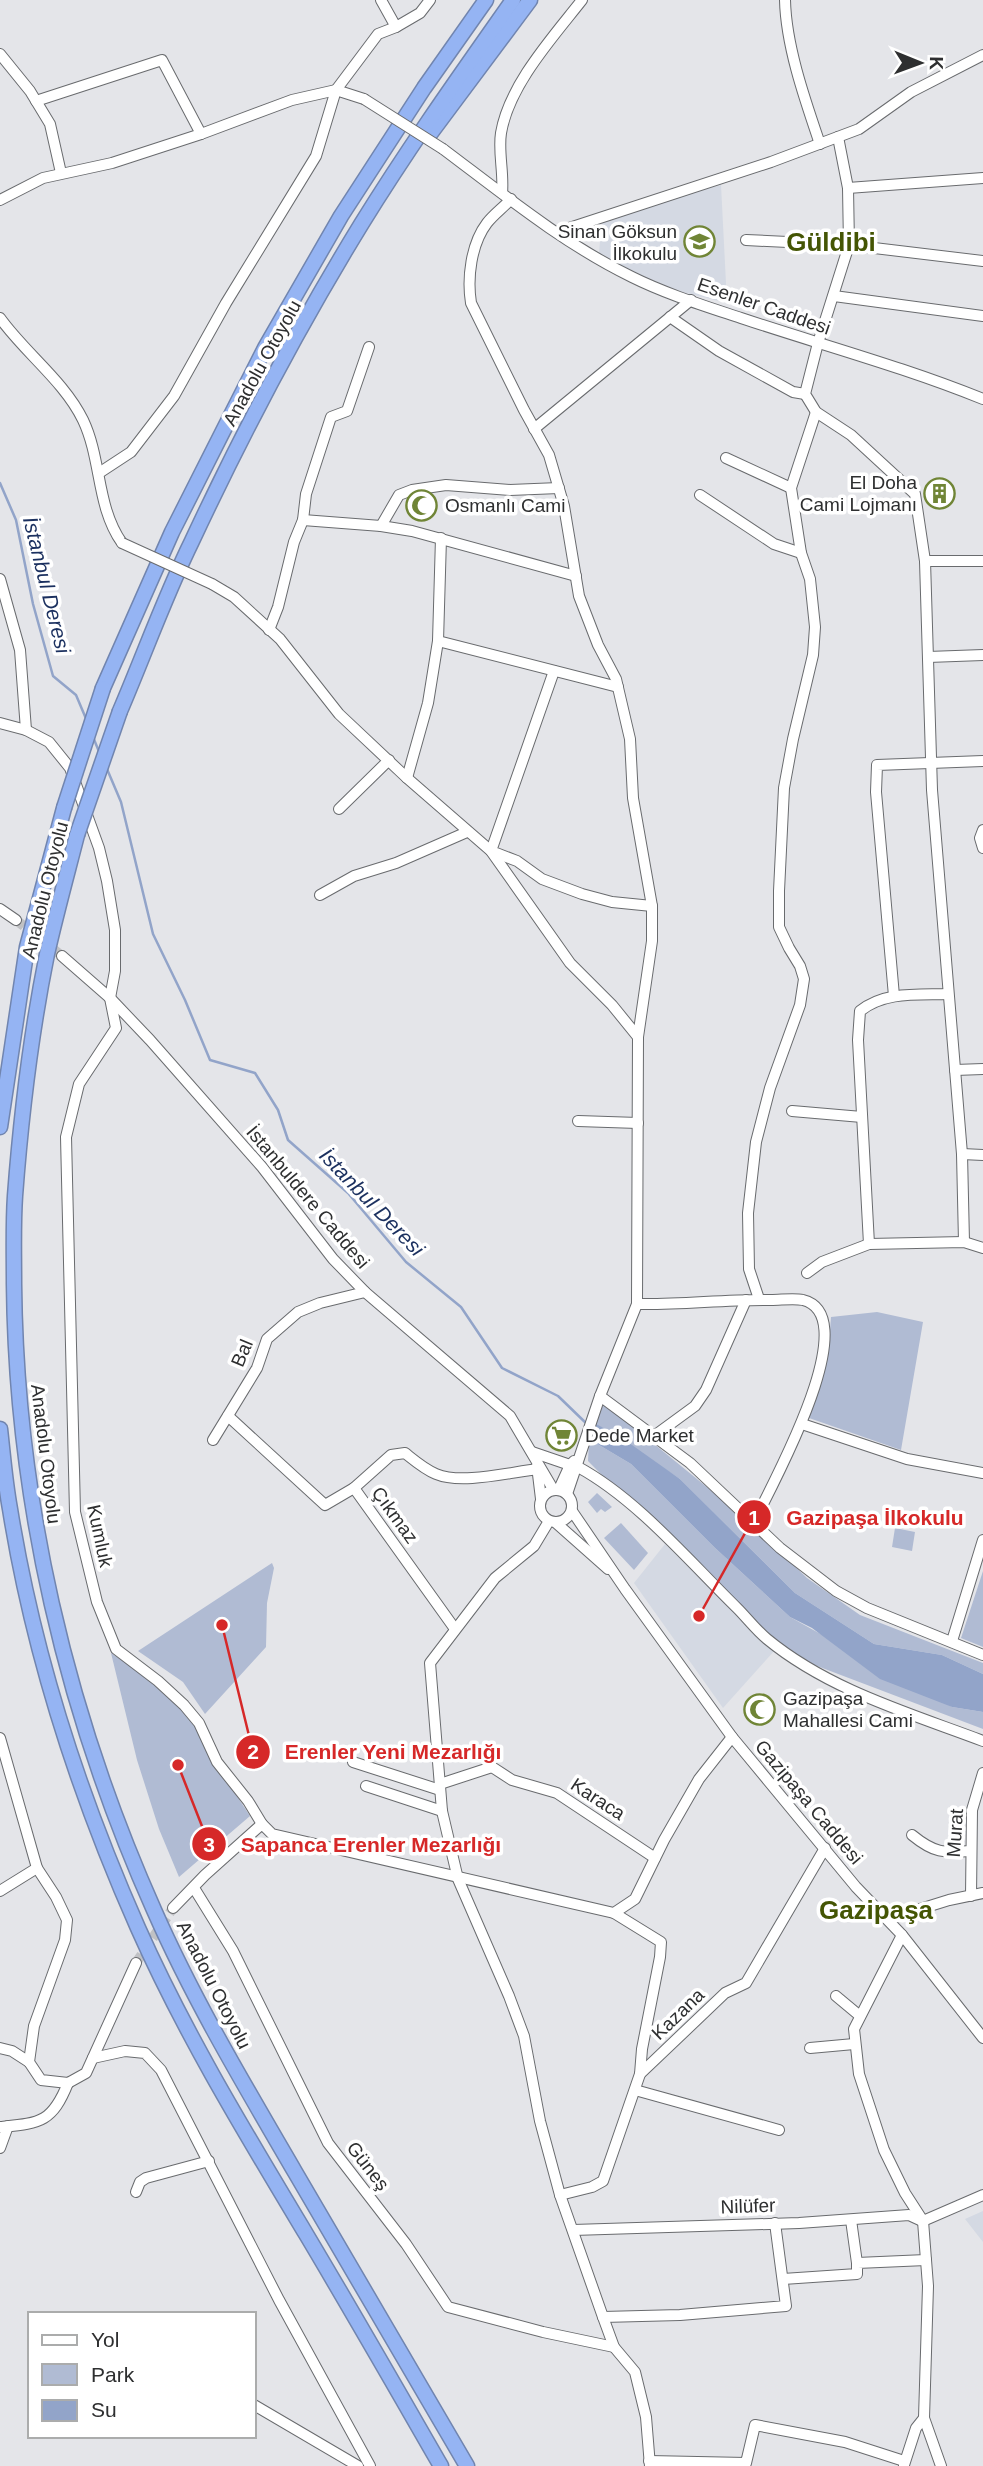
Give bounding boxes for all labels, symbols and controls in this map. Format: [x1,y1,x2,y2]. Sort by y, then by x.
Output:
north arrow [885,28,955,98]
text: K [926,56,947,71]
place label: Sinan Göksun İlkokulu [558,221,677,264]
school or university icon: Sinan Göksun İlkokulu [683,225,717,259]
district label: Güldibi [786,227,876,257]
street label: Esenler Caddesi [695,273,833,339]
street label: Anadolu Otoyolu [219,296,305,430]
place label: El Doha Cami Lojmanı [800,472,917,515]
building icon: El Doha Cami Lojmanı [923,476,957,510]
mosque icon: Osmanlı Cami [405,488,439,522]
place label: Osmanlı Cami [445,495,565,516]
water label: İstanbul Deresi [19,514,75,657]
street label: Anadolu Otoyolu [18,819,72,961]
street label: İstanbuldere Caddesi [242,1121,374,1273]
water label: İstanbul Deresi [315,1144,430,1261]
street label: Bal [227,1336,257,1370]
street label: Anadolu Otoyolu [27,1383,65,1525]
supermarket icon: Dede Market [545,1418,579,1452]
place label: Dede Market [585,1425,694,1446]
street label: Çıkmaz [368,1483,422,1547]
callout: Gazipaşa İlkokulu [737,1496,977,1538]
street label: Kumluk [83,1503,117,1570]
text: 1 [748,1506,760,1529]
text: Gazipaşa İlkokulu [786,1506,964,1529]
place label: Gazipaşa Mahallesi Cami [783,1688,913,1731]
mosque icon: Gazipaşa Mahallesi Cami [743,1692,777,1726]
callout: Erenler Yeni Mezarlığı [235,1731,516,1773]
street label: Gazipaşa Caddesi [751,1736,867,1868]
text: 2 [247,1740,259,1763]
text: Erenler Yeni Mezarlığı [285,1740,501,1763]
street label: Karaca [567,1774,629,1824]
street label: Murat [943,1807,967,1858]
callout: Sapanca Erenler Mezarlığı [192,1823,515,1865]
text: 3 [203,1833,215,1856]
text: Sapanca Erenler Mezarlığı [241,1833,501,1856]
district label: Gazipaşa [819,1895,934,1925]
street label: Anadolu Otoyolu [173,1918,255,2052]
street label: Kazana [648,1984,709,2044]
street label: Güneş [342,2137,394,2195]
street label: Nilüfer [720,2195,776,2217]
legend [28,2312,256,2438]
text: Yol [91,2328,119,2351]
text: Park [91,2363,135,2386]
text: Su [91,2398,117,2421]

